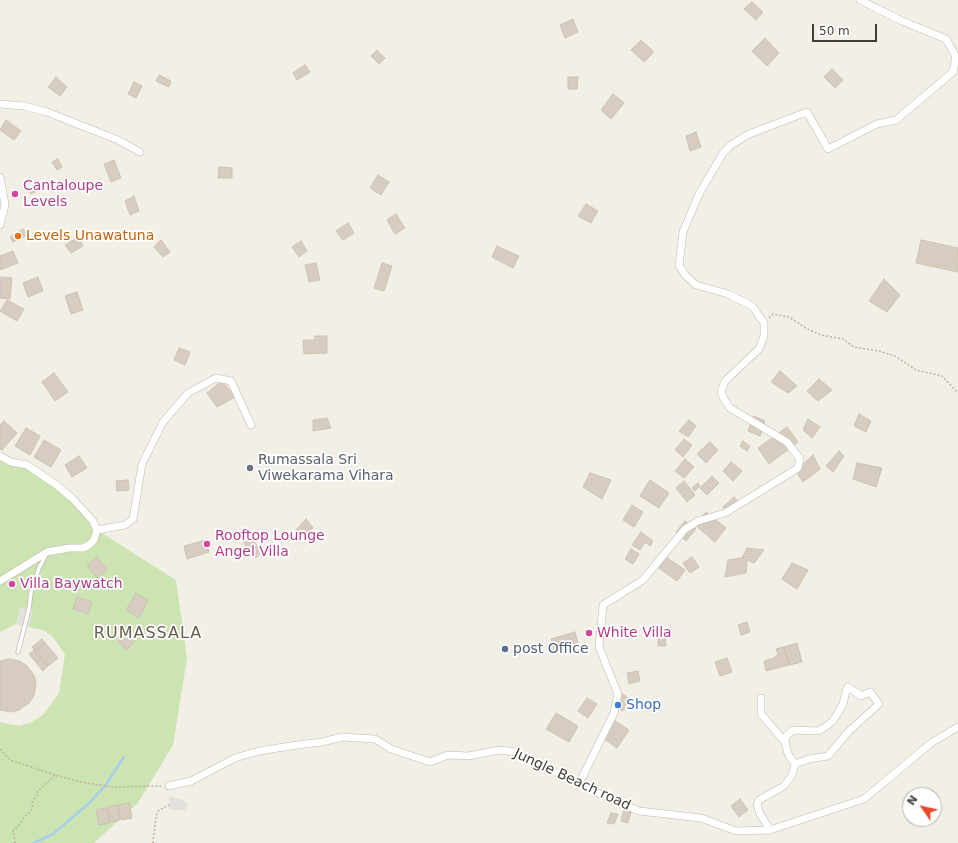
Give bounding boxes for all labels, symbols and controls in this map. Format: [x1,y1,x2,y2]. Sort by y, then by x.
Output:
scale bar [814,16,879,42]
text: 50 m [819,24,850,38]
place label: Cantaloupe Levels [23,178,103,210]
marker: Cantaloupe Levels [10,189,20,199]
place label: Levels Unawatuna [26,228,154,244]
marker: Levels Unawatuna [13,231,23,241]
place label: Rumassala Sri Viwekarama Vihara [258,452,394,484]
marker: Rumassala Sri Viwekarama Vihara [245,463,255,473]
place label: Rooftop Lounge Angel Villa [215,528,325,560]
marker: Rooftop Lounge Angel Villa [202,539,212,549]
place label: Villa Baywatch [20,576,123,592]
marker: Villa Baywatch [7,579,17,589]
district label: RUMASSALA [94,624,202,644]
place label: White Villa [597,625,672,641]
marker: White Villa [584,628,594,638]
place label: post Office [513,641,589,657]
marker: post Office [500,644,510,654]
place label: Shop [626,697,661,713]
marker: Shop [613,700,623,710]
street label: Jungle Beach road [511,746,633,814]
north arrow [902,787,942,827]
text: N [904,793,920,808]

